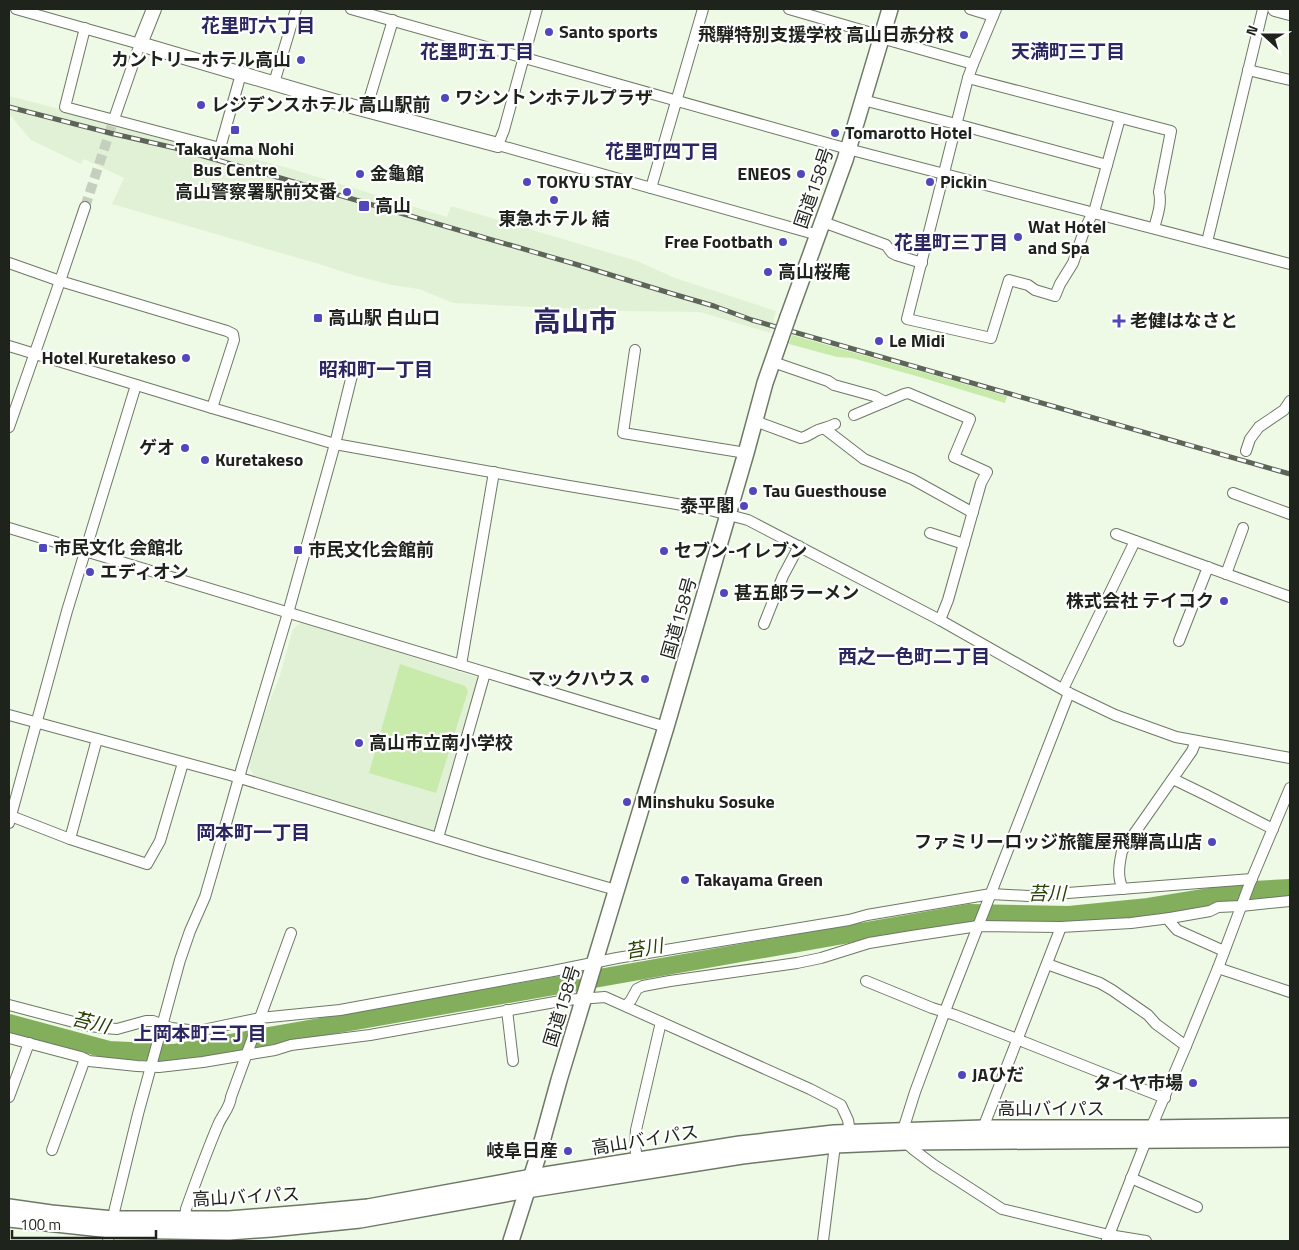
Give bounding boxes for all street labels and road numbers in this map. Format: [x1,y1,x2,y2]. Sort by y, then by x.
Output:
street label: 国道158号 [787,144,840,232]
street label: 国道158号 [654,574,703,662]
street label: 国道158号 [536,962,587,1050]
street label: 高山バイパス [997,1095,1105,1122]
street label: 高山バイパス [590,1118,700,1161]
street label: 高山バイパス [192,1180,300,1213]

